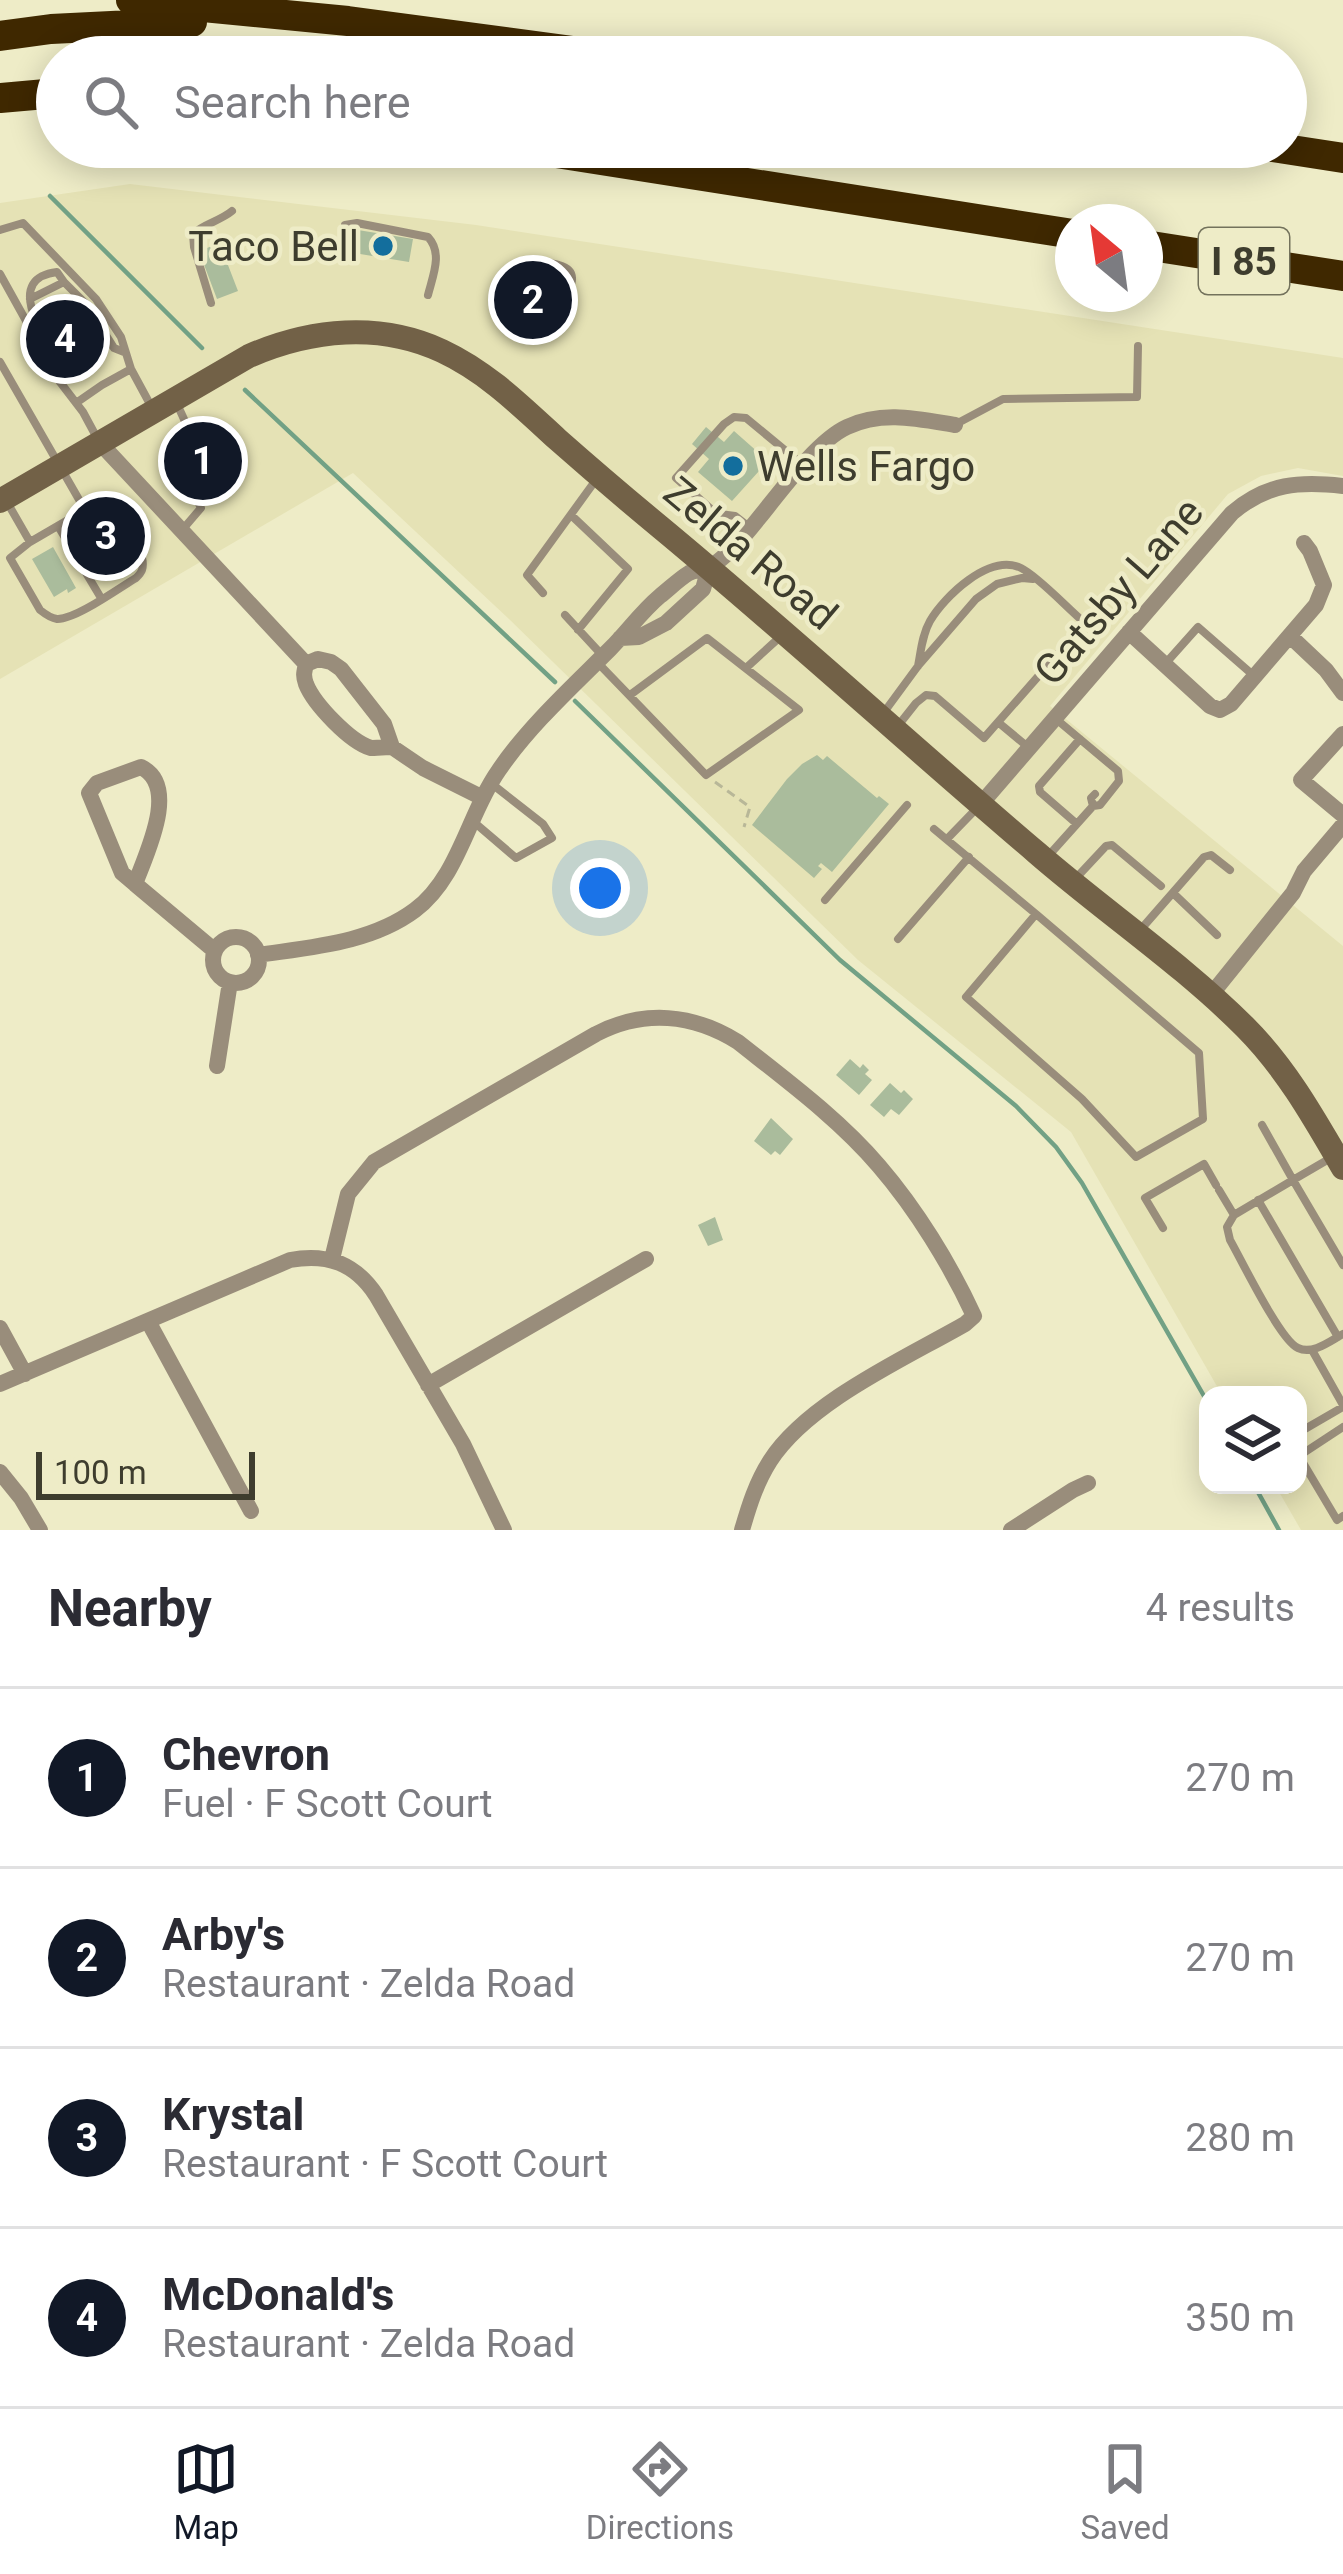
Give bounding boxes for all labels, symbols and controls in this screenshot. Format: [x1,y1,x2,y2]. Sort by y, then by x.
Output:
search box [36,36,1307,168]
icon: search [78,69,144,135]
text: Search here [174,76,411,129]
north arrow [1055,204,1163,312]
place label: Taco Bell [188,222,359,271]
road number: I 85 [1199,228,1289,294]
marker: Taco Bell [370,233,396,259]
pin: 2 [494,255,572,345]
pin: 4 [26,294,104,384]
pin: 1 [164,416,242,506]
place label: Wells Fargo [757,442,975,491]
marker: Wells Fargo [720,453,746,479]
street label: Zelda Road [654,467,847,640]
street label: Gatsby Lane [1024,488,1213,695]
pin: 3 [67,491,145,581]
your location [570,858,630,918]
map controls [1199,1386,1307,1494]
button: layers [1199,1386,1307,1494]
scale bar [36,1446,255,1499]
text: 100 m [54,1453,147,1492]
text: Nearby [48,1579,212,1638]
text: 4 results [1146,1585,1295,1631]
text: Chevron [162,1728,330,1781]
text: 1 [76,1755,98,1801]
text: 270 m [1185,1755,1295,1801]
text: Fuel · F Scott Court [162,1781,493,1827]
text: Arby's [162,1908,285,1961]
text: 2 [76,1935,98,1981]
text: 270 m [1185,1935,1295,1981]
text: Restaurant · Zelda Road [162,1961,575,2007]
text: Krystal [162,2088,304,2141]
text: 3 [76,2115,98,2161]
text: 280 m [1185,2115,1295,2161]
text: Restaurant · F Scott Court [162,2141,608,2187]
text: McDonald's [162,2268,394,2321]
text: 4 [76,2295,98,2341]
text: 350 m [1185,2295,1295,2341]
text: Restaurant · Zelda Road [162,2321,575,2367]
tab: Map [173,2436,239,2547]
tab: Directions [586,2436,734,2547]
tab: Saved [1081,2436,1170,2547]

